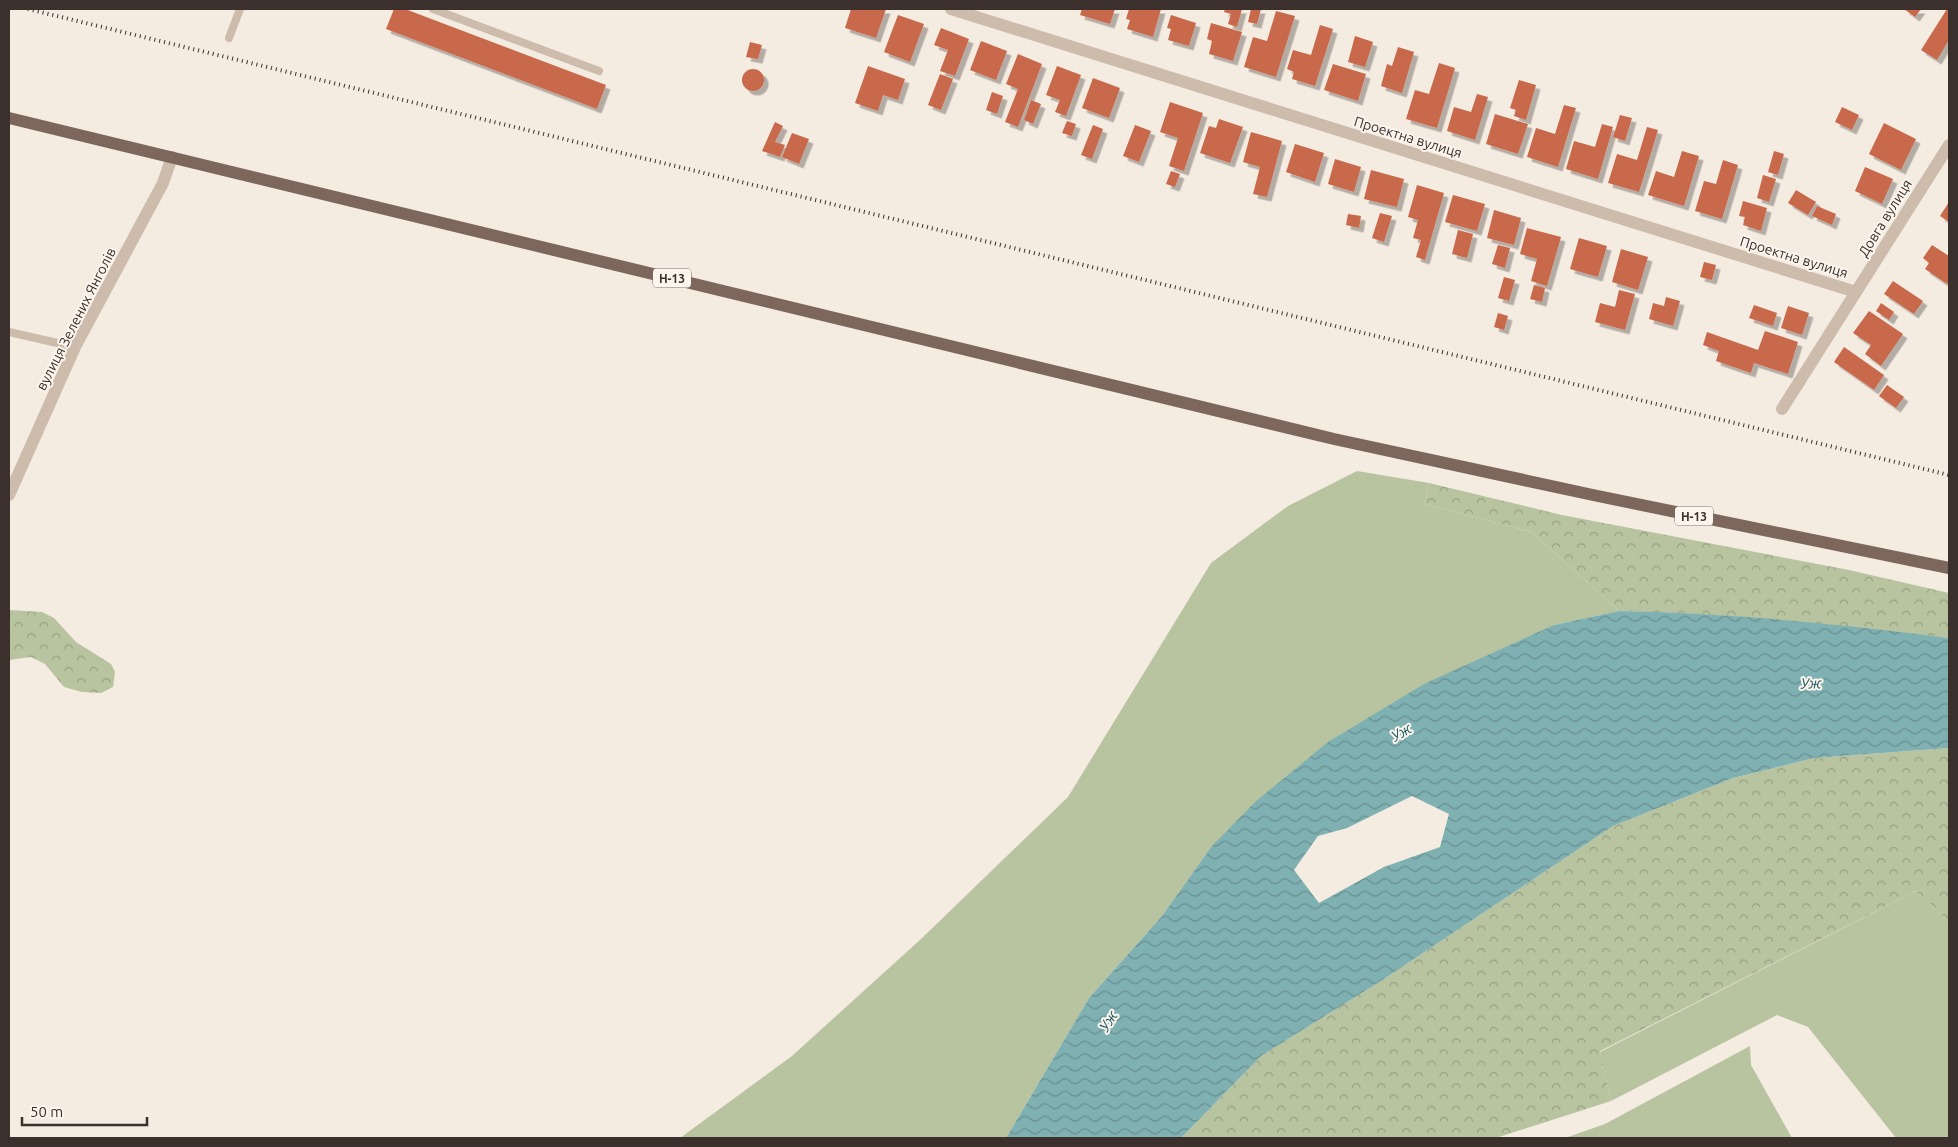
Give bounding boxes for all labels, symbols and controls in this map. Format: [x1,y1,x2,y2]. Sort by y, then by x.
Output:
street label: Проектна вулиця [1352,113,1464,161]
street label: Довга вулиця [1855,176,1915,260]
street label: Проектна вулиця [1738,233,1850,281]
street label: вулиця Зелених Янголів [33,245,119,393]
road number: Н-13 [653,268,691,288]
road number: Н-13 [1675,506,1713,526]
water label: Уж [1799,674,1823,692]
water label: Уж [1387,719,1415,745]
water label: Уж [1095,1007,1121,1035]
scale bar [22,1094,148,1126]
text: 50 m [30,1103,63,1120]

